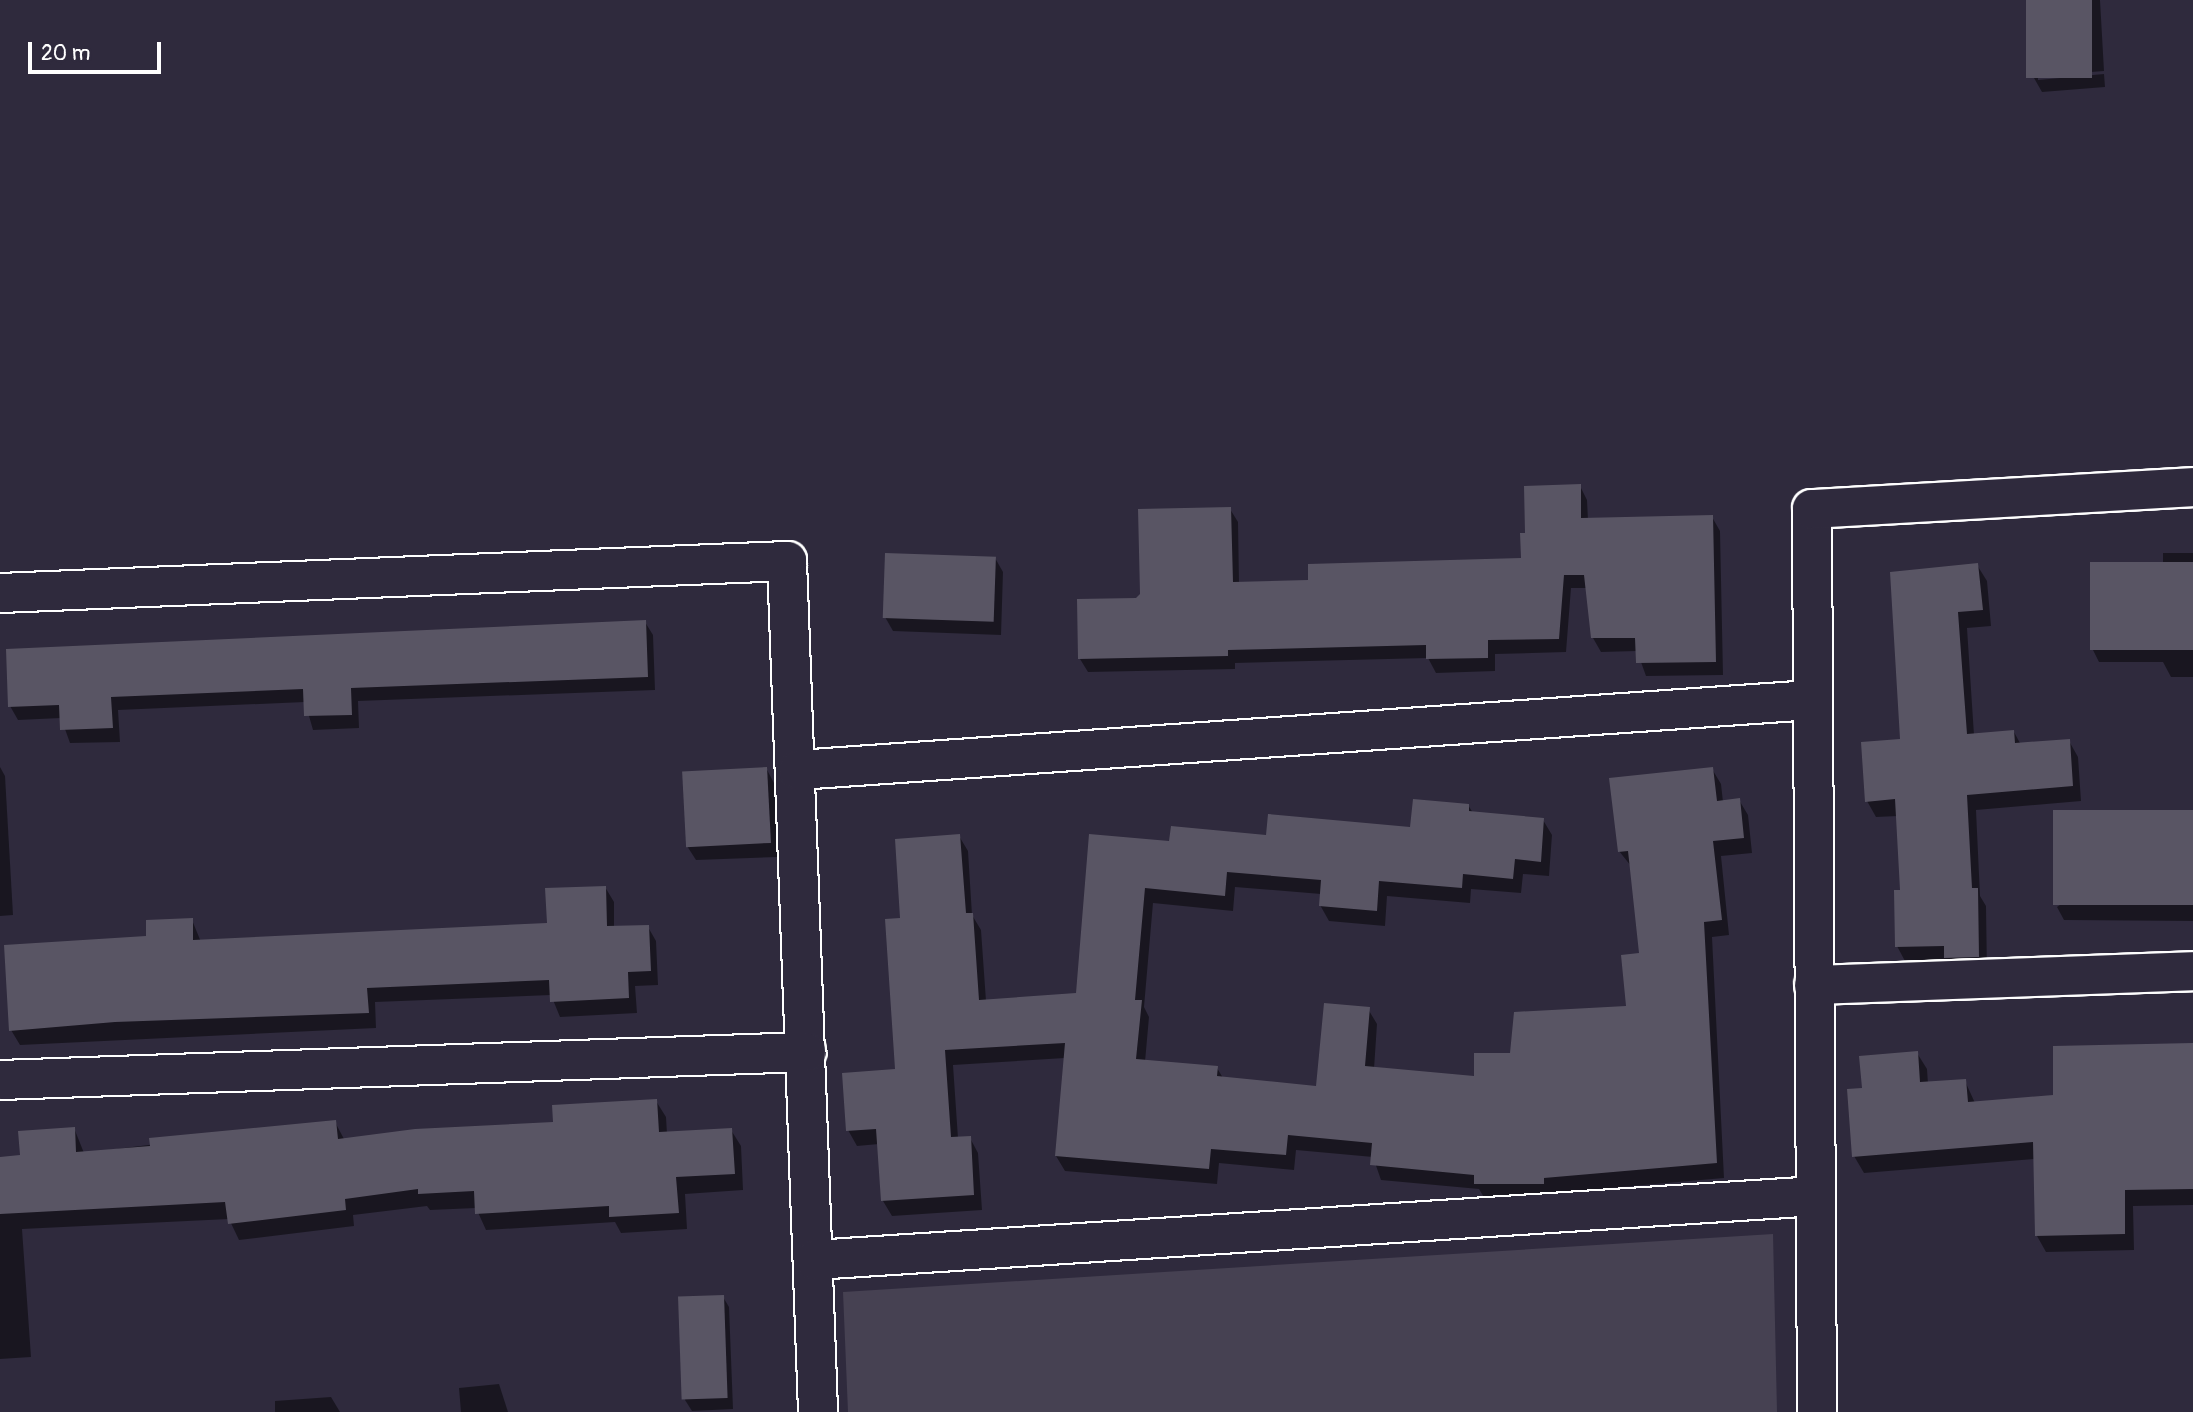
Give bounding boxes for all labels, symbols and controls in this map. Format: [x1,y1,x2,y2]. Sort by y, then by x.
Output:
scale bar [32,28,164,72]
text: 20 m [41,40,90,67]

